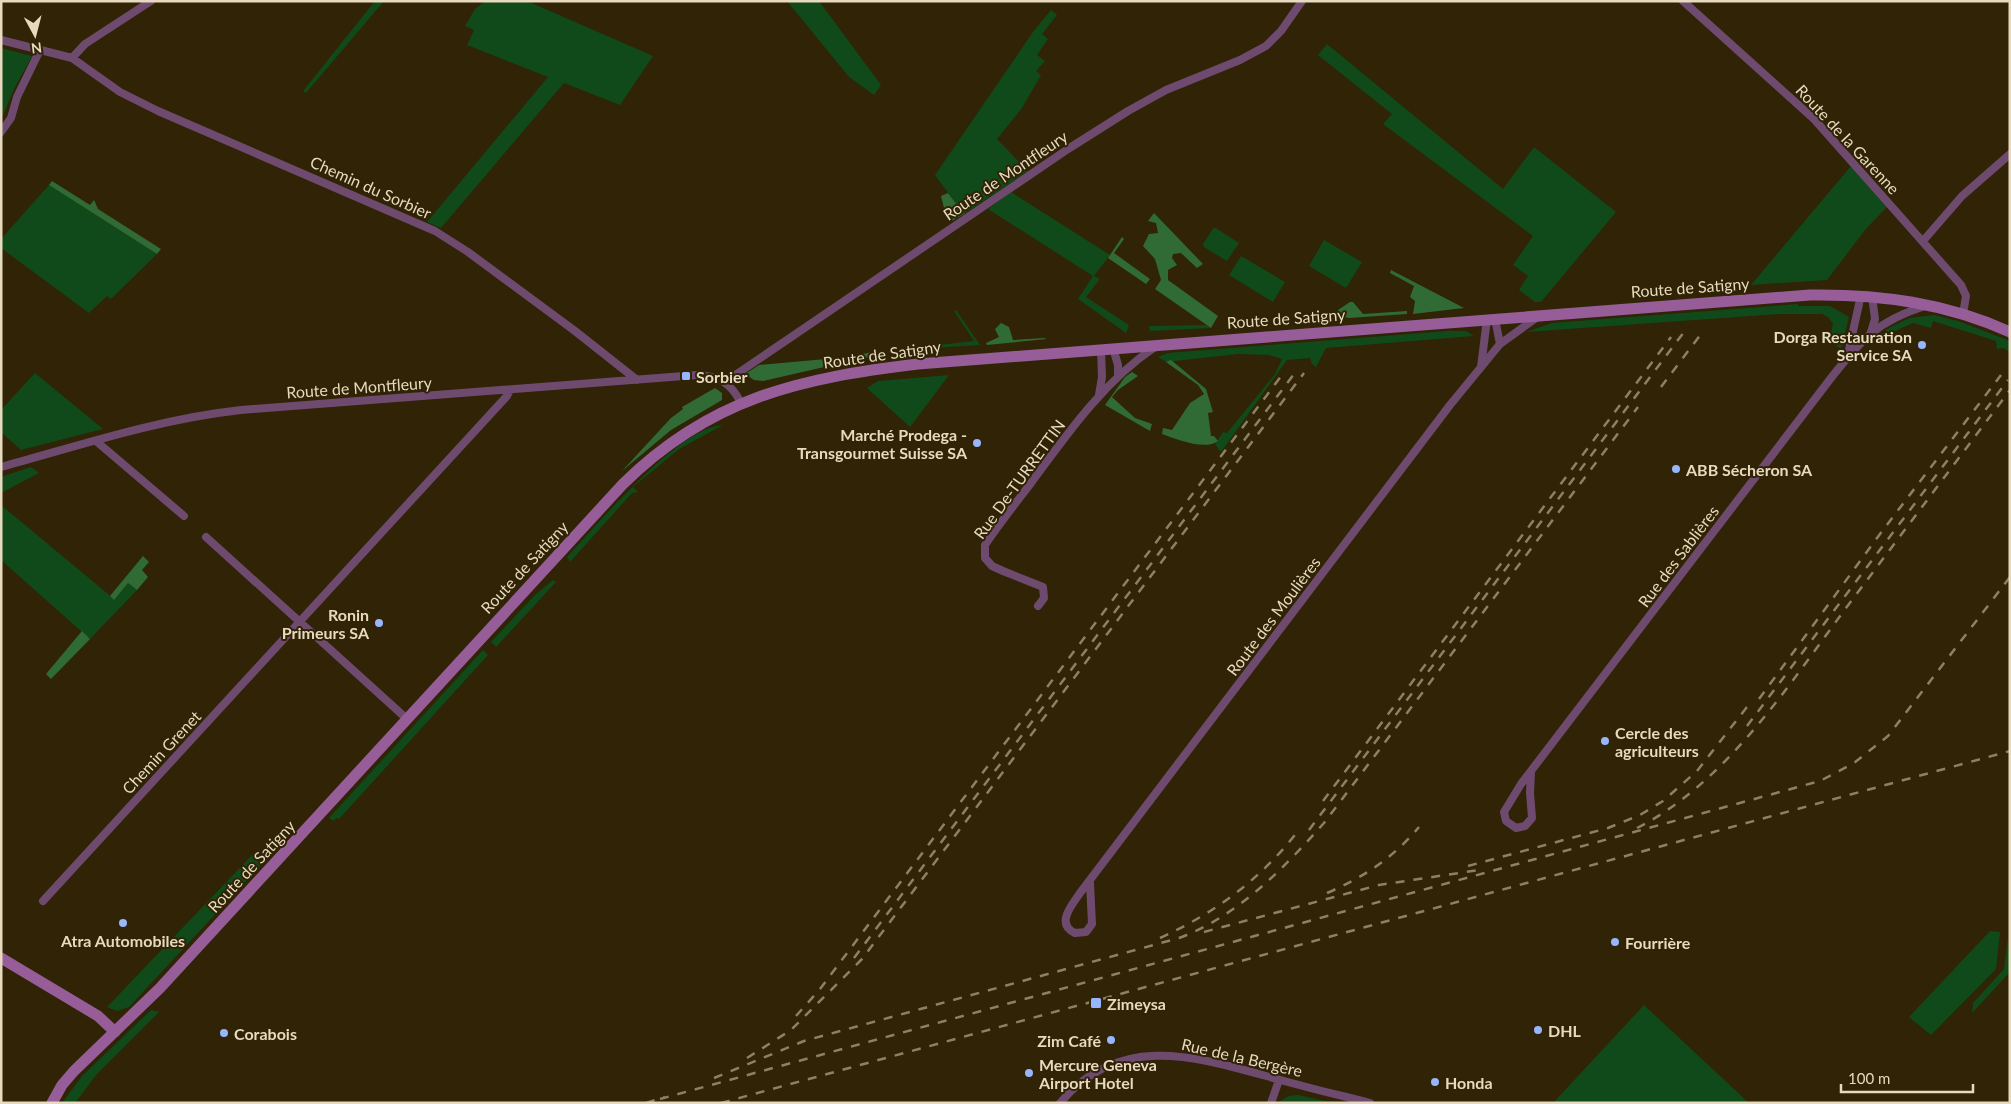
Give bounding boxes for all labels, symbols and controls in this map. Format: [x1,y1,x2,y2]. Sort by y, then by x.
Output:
north arrow [10,10,60,60]
text: N [30,39,43,57]
street label: Route de la Garenne [1792,80,1904,198]
street label: Route de Montfleury [939,126,1071,224]
street label: Chemin du Sorbier [307,152,435,222]
street label: Route de Satigny [1630,273,1751,301]
street label: Route de Satigny [1226,304,1347,332]
place label: Dorga Restauration Service SA [1774,327,1913,364]
street label: Route de Satigny [822,336,943,372]
marker: Dorga Restauration Service SA [1916,339,1928,351]
place label: Sorbier [696,367,748,386]
marker: Sorbier [680,370,692,382]
street label: Route de Montfleury [286,372,433,402]
street label: Rue De-TURRETTIN [969,416,1069,542]
place label: Marché Prodega - Transgourmet Suisse SA [797,425,968,462]
marker: Marché Prodega - Transgourmet Suisse SA [971,437,983,449]
place label: ABB Sécheron SA [1685,460,1813,479]
marker: ABB Sécheron SA [1670,463,1682,475]
street label: Rue des Sablières [1634,502,1722,610]
street label: Route de Satigny [477,517,572,617]
street label: Route des Moulières [1222,553,1324,679]
place label: Ronin Primeurs SA [282,605,370,642]
marker: Ronin Primeurs SA [373,617,385,629]
street label: Chemin Grenet [118,706,204,797]
place label: Cercle des agriculteurs [1615,723,1699,760]
marker: Cercle des agriculteurs [1599,735,1611,747]
street label: Route de Satigny [204,816,299,916]
marker: Atra Automobiles [117,917,129,929]
place label: Atra Automobiles [60,931,185,950]
place label: Fourrière [1625,933,1691,952]
marker: Fourrière [1609,936,1621,948]
place label: Zimeysa [1107,994,1166,1013]
marker: Zimeysa [1089,996,1103,1010]
place label: DHL [1548,1021,1581,1040]
place label: Corabois [234,1024,297,1043]
marker: DHL [1532,1024,1544,1036]
marker: Corabois [218,1027,230,1039]
place label: Zim Café [1037,1031,1101,1050]
marker: Zim Café [1105,1034,1117,1046]
street label: Rue de la Bergère [1180,1034,1304,1080]
place label: Mercure Geneva Airport Hotel [1038,1055,1157,1092]
scale bar [1841,1062,1974,1094]
marker: Mercure Geneva Airport Hotel [1023,1067,1035,1079]
text: 100 m [1848,1069,1890,1087]
place label: Honda [1445,1073,1493,1092]
marker: Honda [1429,1076,1441,1088]

